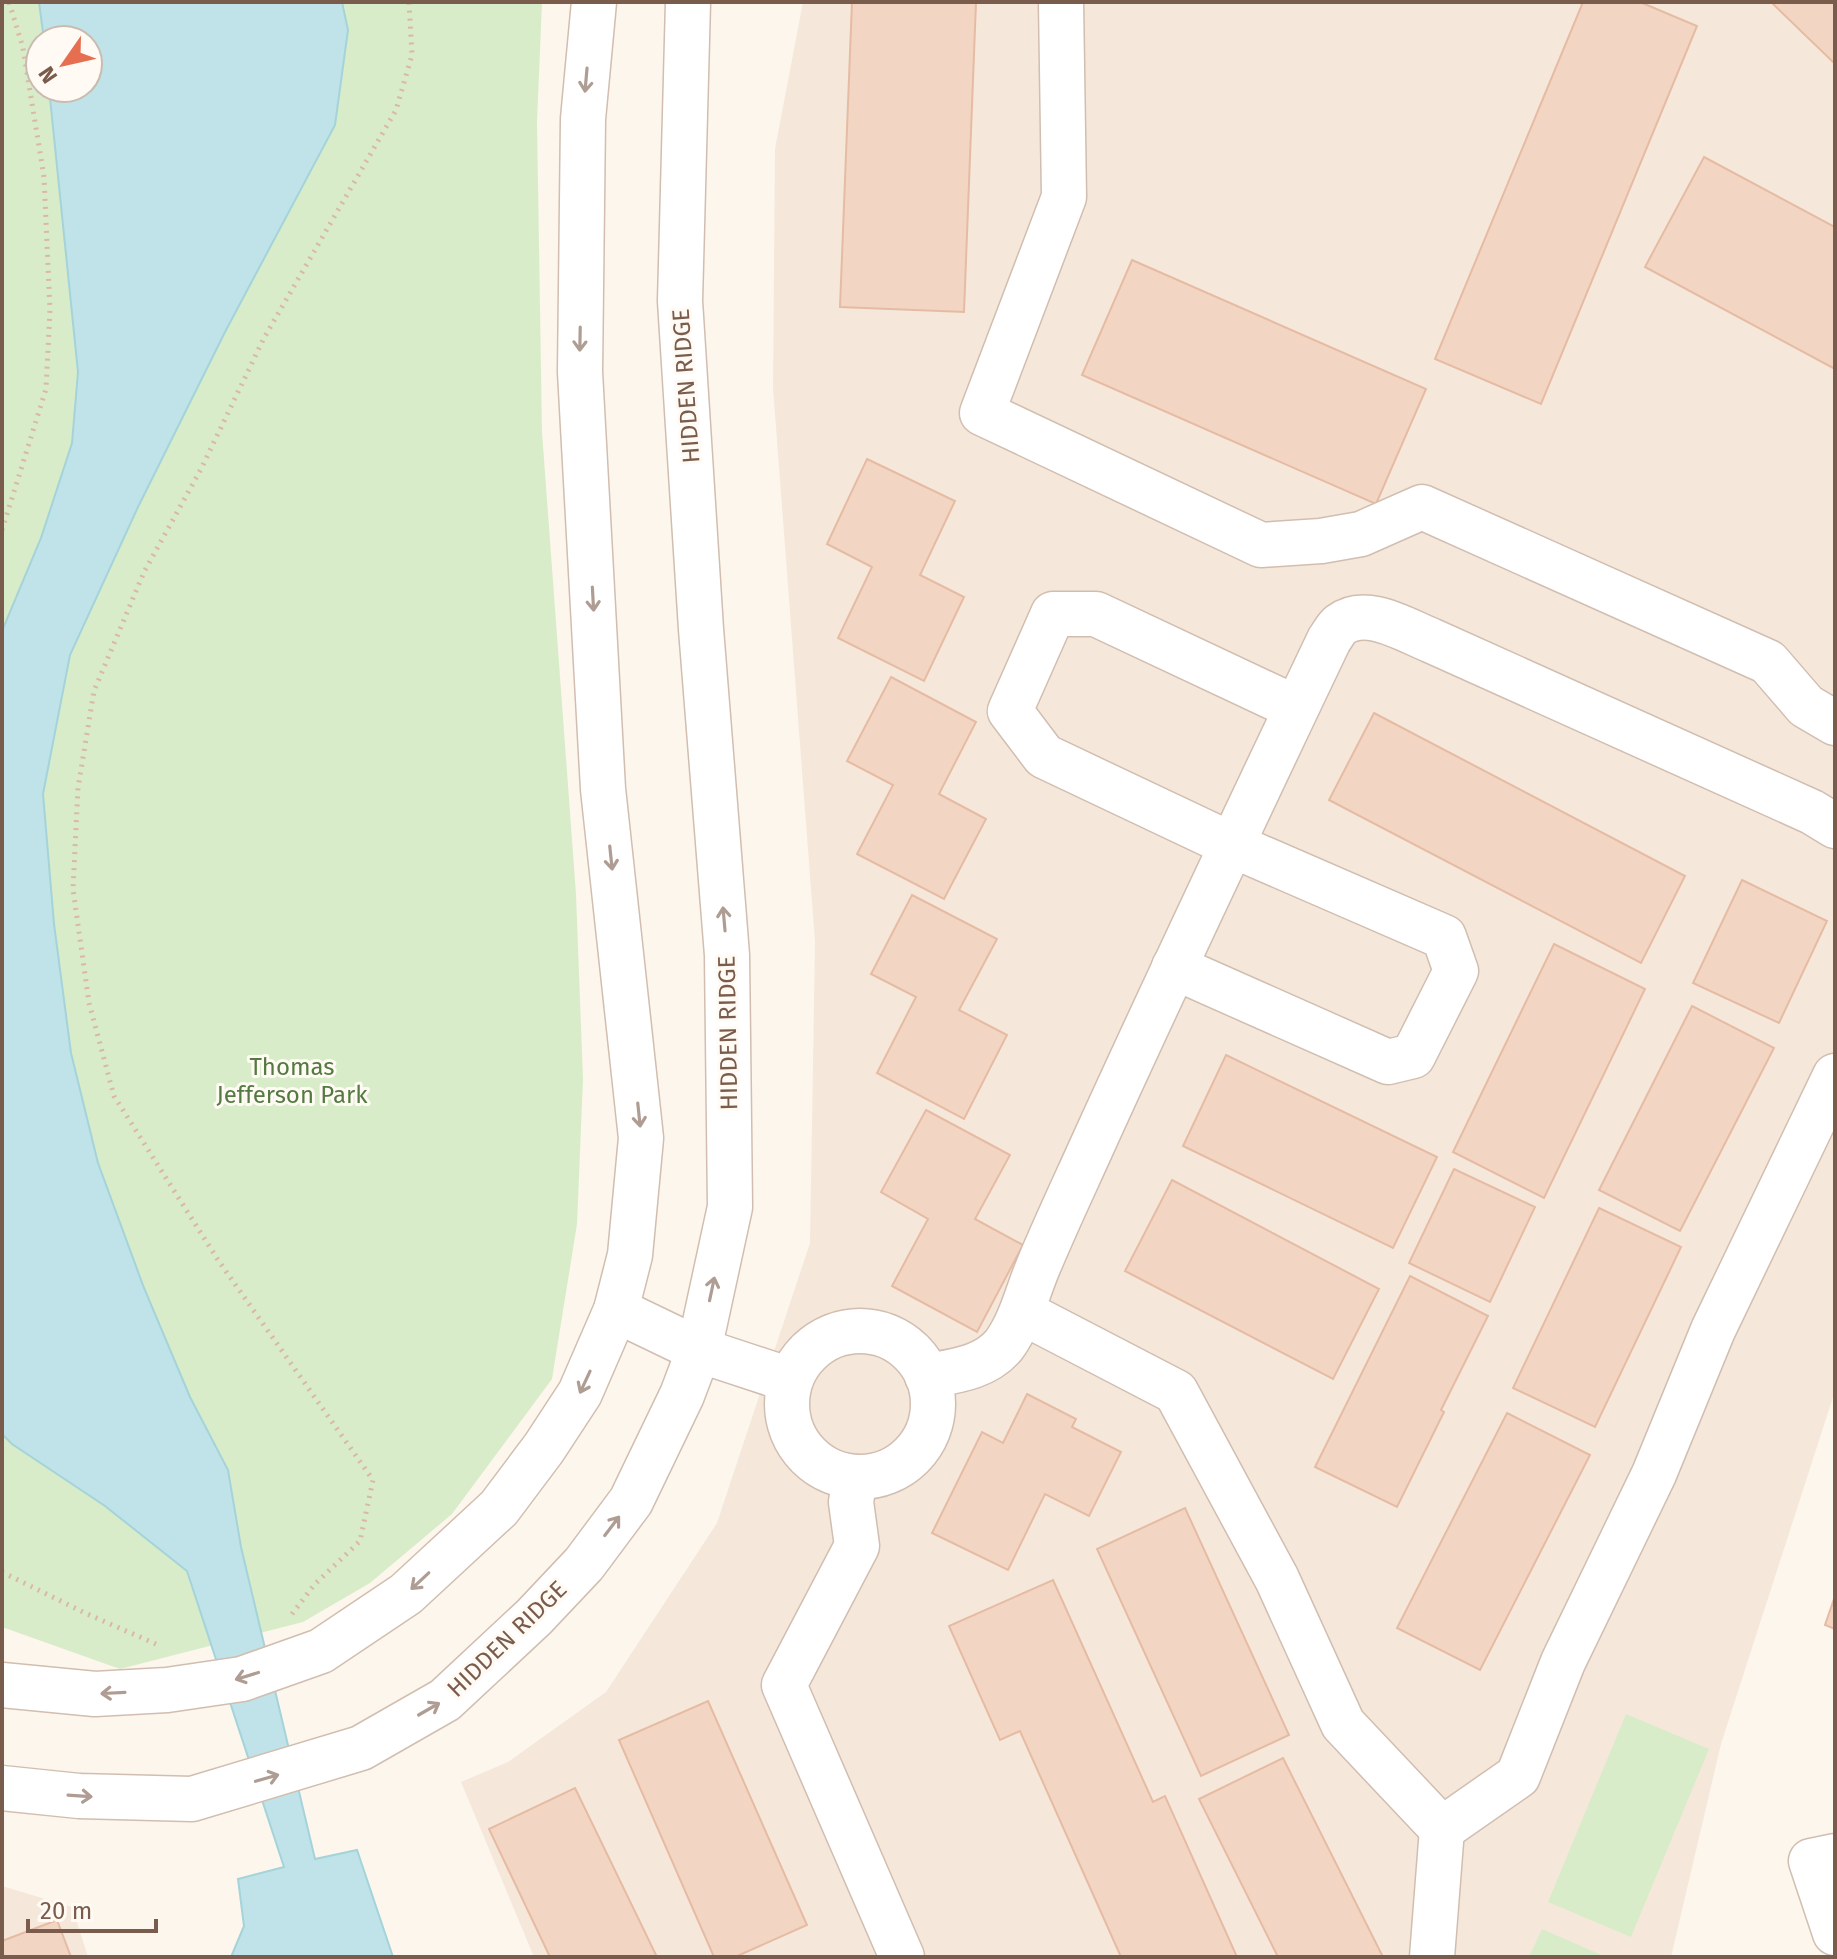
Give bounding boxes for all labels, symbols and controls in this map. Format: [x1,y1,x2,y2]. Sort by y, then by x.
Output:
north arrow [24,24,104,104]
text: N [33,61,63,89]
one-way arrow [579,66,594,93]
street label: HIDDEN RIDGE [667,308,705,464]
one-way arrow [572,325,588,352]
one-way arrow [585,585,600,612]
one-way arrow [603,845,618,871]
one-way arrow [716,906,731,933]
street label: HIDDEN RIDGE [713,955,743,1111]
park label: Thomas Jefferson Park [216,1053,368,1109]
one-way arrow [631,1101,646,1127]
one-way arrow [705,1277,720,1302]
one-way arrow [576,1369,591,1394]
one-way arrow [604,1516,620,1538]
one-way arrow [411,1571,431,1589]
street label: HIDDEN RIDGE [442,1575,572,1703]
one-way arrow [235,1669,261,1684]
one-way arrow [100,1686,127,1701]
one-way arrow [416,1701,440,1716]
one-way arrow [254,1770,280,1785]
one-way arrow [66,1789,93,1804]
scale bar [28,1883,156,1933]
text: 20 m [40,1897,92,1925]

